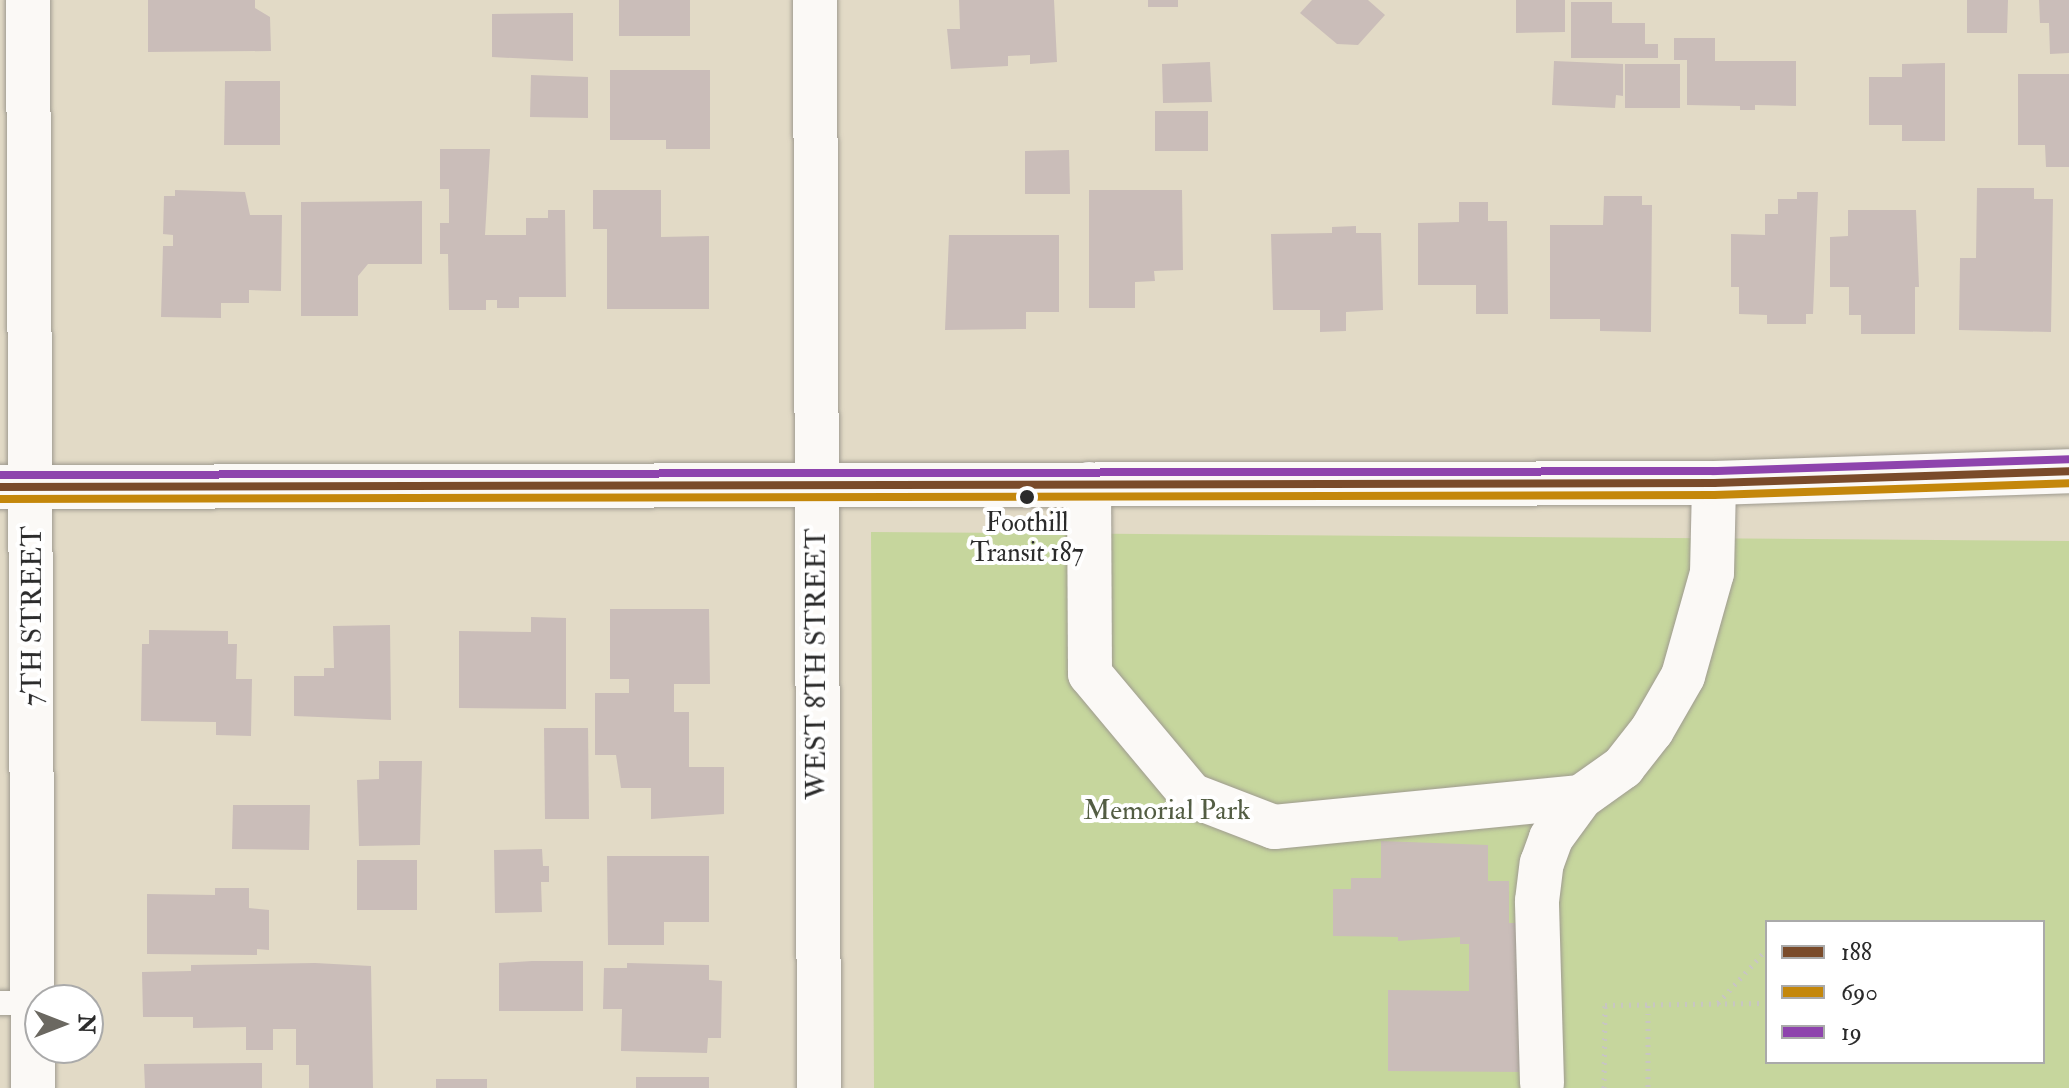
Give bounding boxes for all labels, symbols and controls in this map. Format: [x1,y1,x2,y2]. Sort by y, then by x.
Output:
marker: Foothill Transit 187 [1019,489,1035,505]
place label: Foothill Transit 187 [970,508,1084,570]
street label: 7TH STREET [16,526,50,706]
street label: WEST 8TH STREET [800,528,834,800]
park label: Memorial Park [1084,794,1250,828]
legend [1765,920,2045,1064]
text: 188 [1841,937,1872,968]
text: 690 [1841,977,1878,1008]
north arrow [24,984,104,1064]
text: N [72,1014,100,1034]
text: 19 [1841,1017,1862,1048]

